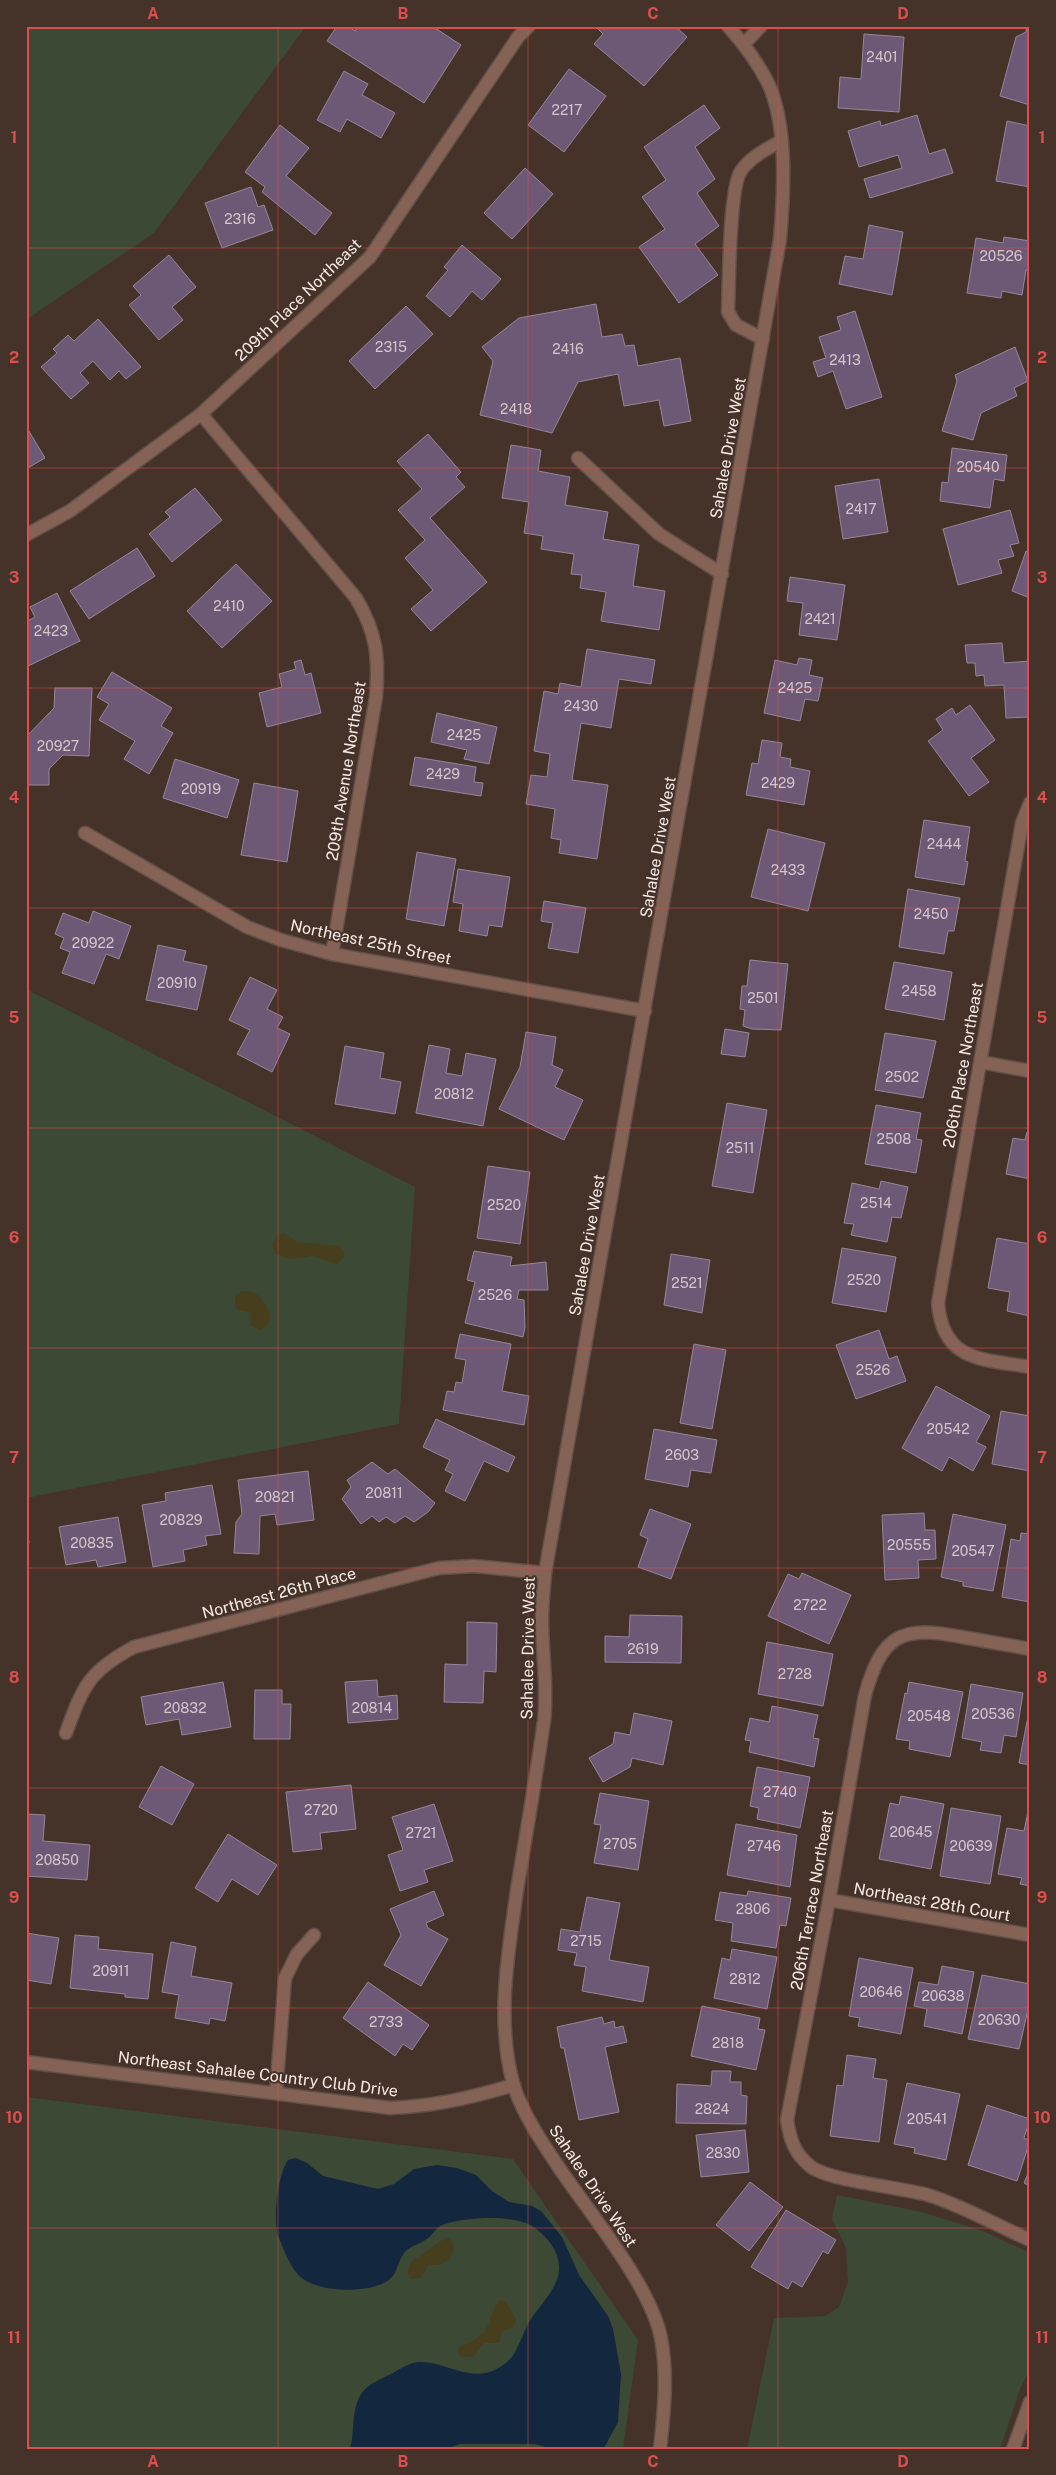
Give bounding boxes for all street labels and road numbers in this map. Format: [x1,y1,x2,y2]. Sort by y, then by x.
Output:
street label: 209th Place Northeast [231,235,365,365]
street label: Sahalee Drive West [706,376,750,520]
street label: 209th Avenue Northeast [322,680,370,862]
street label: Sahalee Drive West [636,775,680,919]
street label: Northeast 25th Street [289,916,453,968]
street label: 206th Place Northeast [939,981,987,1149]
street label: Sahalee Drive West [565,1173,609,1317]
street label: Northeast 26th Place [200,1563,358,1623]
street label: Sahalee Drive West [517,1576,539,1720]
street label: 206th Terrace Northeast [787,1808,837,1992]
street label: Northeast 28th Court [852,1879,1012,1925]
street label: Northeast Sahalee Country Club Drive [117,2047,399,2101]
street label: Sahalee Drive West [545,2121,641,2251]

